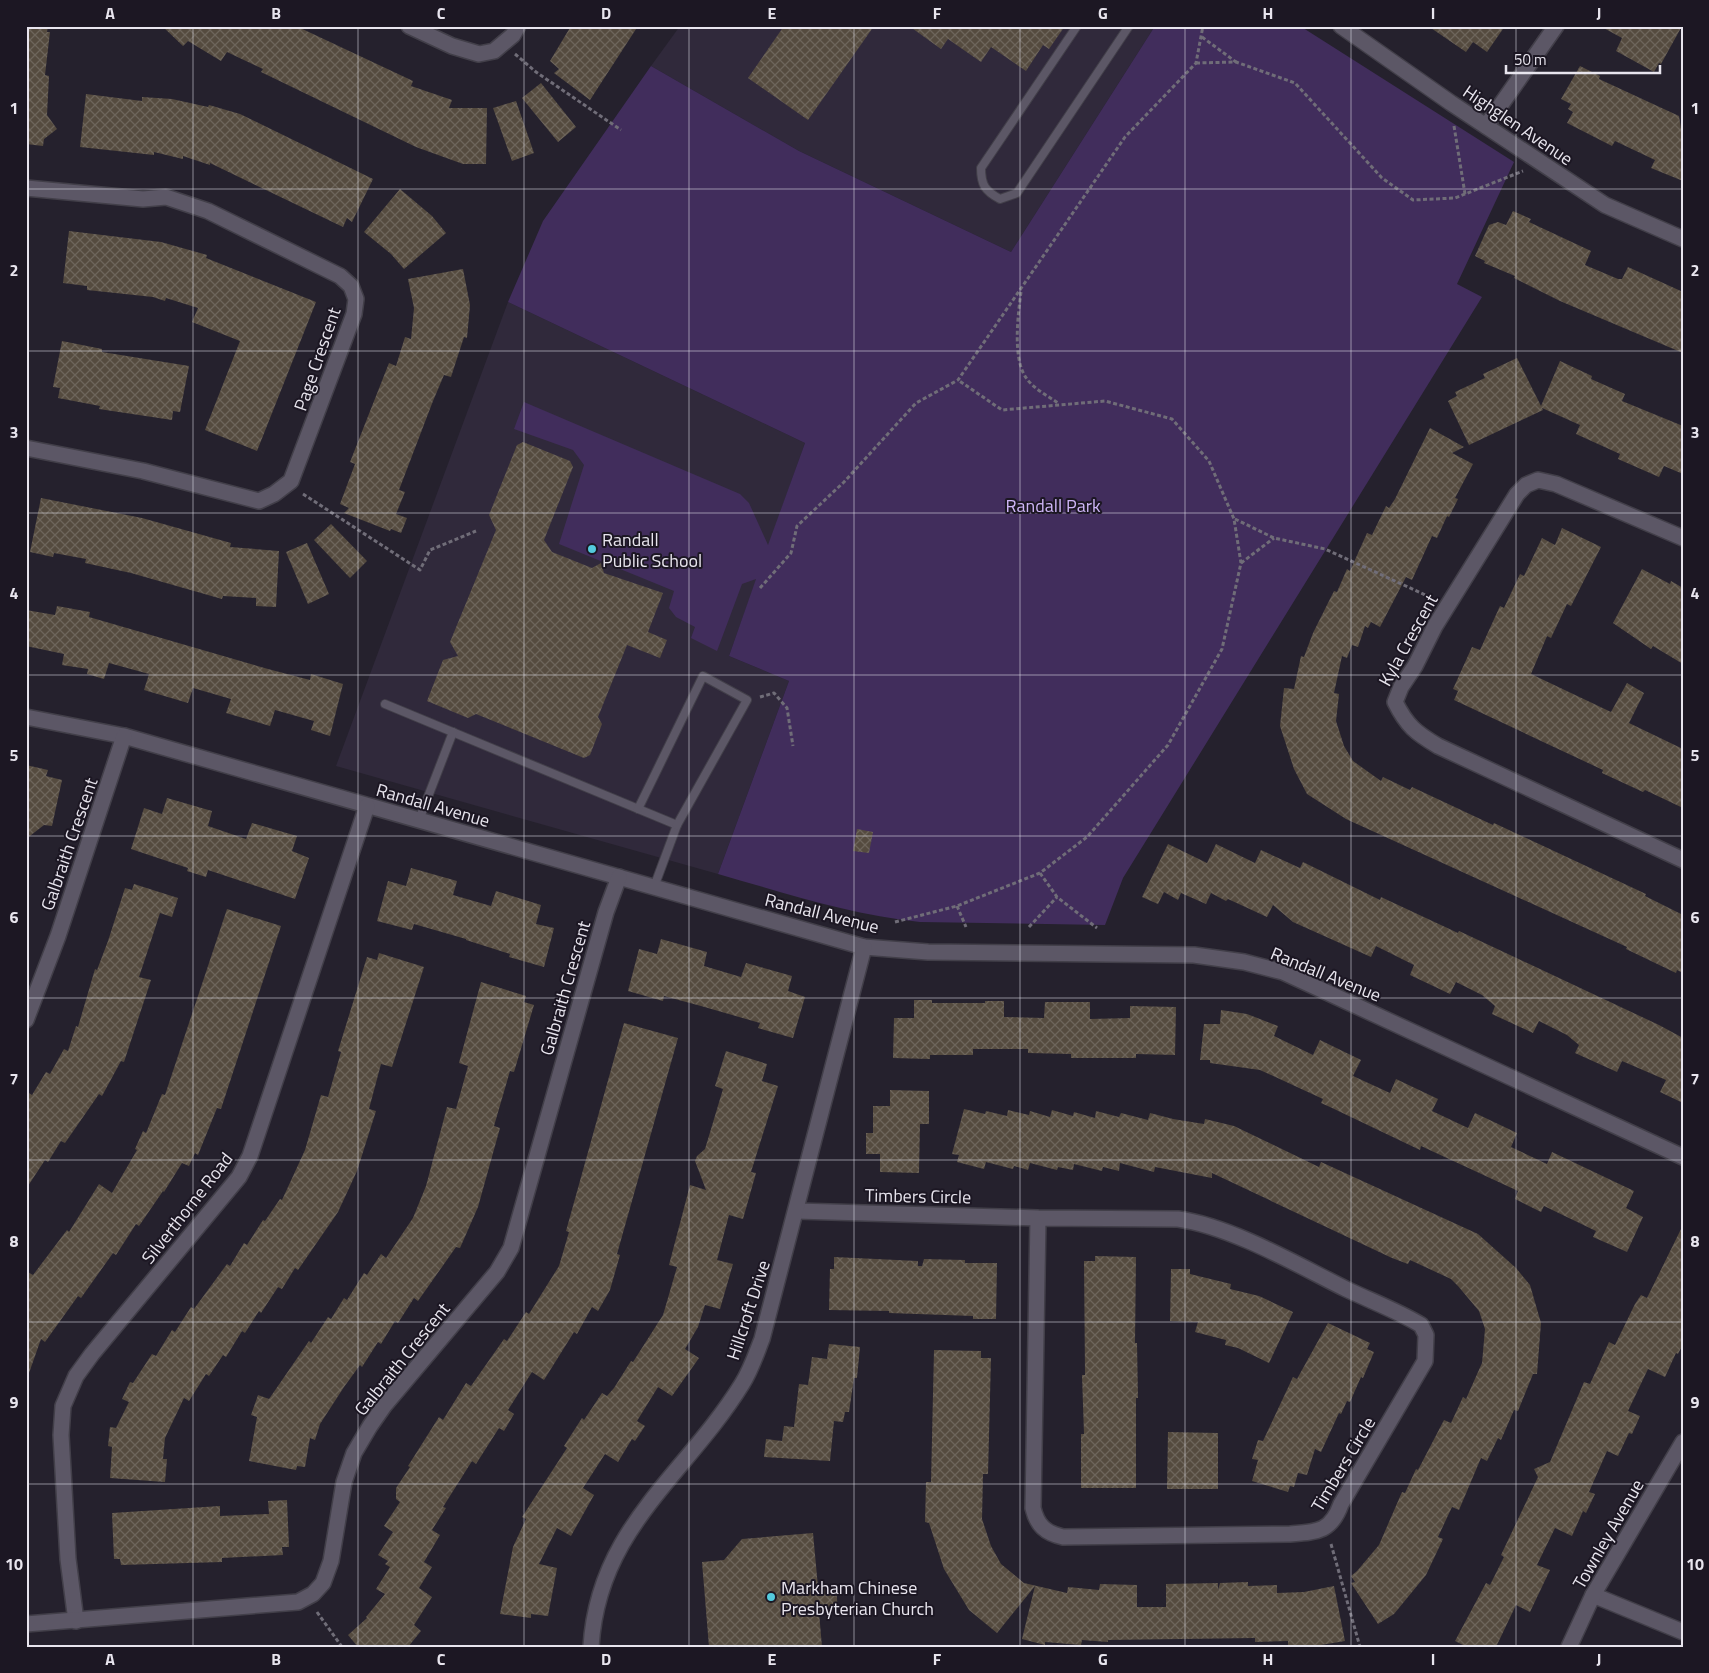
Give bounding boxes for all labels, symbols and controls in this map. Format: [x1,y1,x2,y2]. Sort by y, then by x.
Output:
text: A [105,1,115,25]
text: B [271,1,281,25]
text: C [437,1,446,25]
text: D [601,1,611,25]
text: E [768,1,777,25]
text: F [933,1,942,25]
text: G [1098,1,1108,25]
text: H [1263,1,1273,25]
text: I [1431,1,1435,25]
text: J [1597,1,1601,25]
scale bar [1506,42,1660,74]
text: 50 m [1514,48,1547,71]
street label: Highglen Avenue [1458,78,1578,172]
text: 1 [10,96,18,120]
text: 1 [1691,96,1699,120]
text: 2 [10,258,18,282]
text: 2 [1691,258,1699,282]
street label: Page Crescent [287,303,348,414]
text: 3 [10,420,18,444]
text: 3 [1691,420,1699,444]
park label: Randall Park [1005,492,1101,519]
place label: Randall Public School [602,526,702,574]
marker: Randall Public School [586,543,598,555]
text: 4 [10,581,19,605]
text: 4 [1691,581,1700,605]
street label: Kyla Crescent [1372,588,1445,691]
text: 5 [10,743,19,767]
text: 5 [1691,743,1700,767]
street label: Galbraith Crescent [34,773,105,914]
street label: Randall Avenue [373,776,493,834]
street label: Randall Avenue [762,886,882,940]
text: 6 [10,905,19,929]
text: 6 [1691,905,1700,929]
street label: Galbraith Crescent [533,917,597,1058]
street label: Randall Avenue [1267,940,1385,1008]
text: 7 [10,1067,18,1091]
text: 7 [1691,1067,1699,1091]
street label: Silverthorne Road [135,1146,239,1270]
street label: Timbers Circle [865,1182,971,1210]
text: 8 [10,1229,19,1253]
text: 8 [1691,1229,1700,1253]
street label: Hillcroft Drive [719,1257,777,1363]
street label: Galbraith Crescent [348,1296,457,1421]
text: 9 [10,1390,19,1414]
text: 9 [1691,1390,1700,1414]
street label: Timbers Circle [1304,1411,1382,1517]
street label: Townley Avenue [1566,1474,1650,1594]
text: 10 [5,1552,23,1576]
text: 10 [1686,1552,1704,1576]
place label: Markham Chinese Presbyterian Church [781,1574,934,1622]
marker: Markham Chinese Presbyterian Church [765,1591,777,1603]
text: A [105,1647,115,1671]
text: B [271,1647,281,1671]
text: C [437,1647,446,1671]
text: D [601,1647,611,1671]
text: E [768,1647,777,1671]
text: F [933,1647,942,1671]
text: G [1098,1647,1108,1671]
text: H [1263,1647,1273,1671]
text: I [1431,1647,1435,1671]
text: J [1597,1647,1601,1671]

